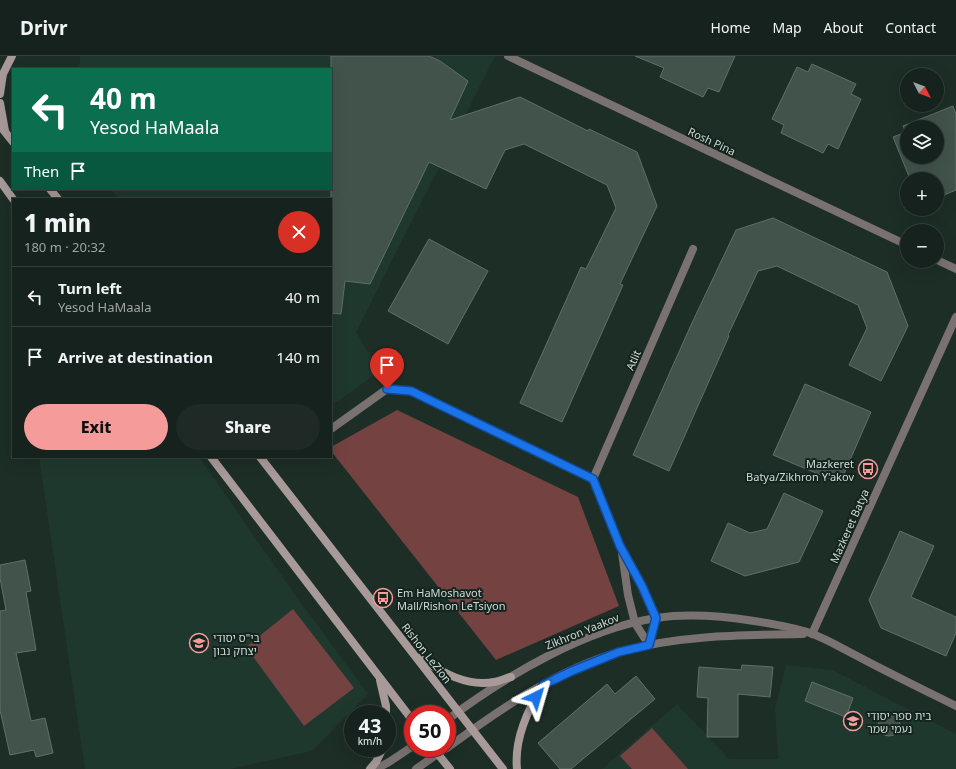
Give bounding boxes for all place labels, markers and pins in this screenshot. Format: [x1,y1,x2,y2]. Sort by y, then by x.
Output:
pin [370,348,404,389]
place label: Mazkeret Batya/Zikhron Y'akov [746,456,854,484]
bus stop icon: Mazkeret Batya/Zikhron Y'akov [857,458,879,480]
place label: Em HaMoshavot Mall/Rishon LeTsiyon [397,585,506,613]
bus stop icon: Em HaMoshavot Mall/Rishon LeTsiyon [372,587,394,609]
place label: בי"ס יסודי יצחק נבון [213,630,260,658]
school or university icon: בי"ס יסודי יצחק נבון [188,632,210,654]
place label: בית ספר יסודי נעמי שמר [867,708,932,736]
school or university icon: בית ספר יסודי נעמי שמר [842,710,864,732]

